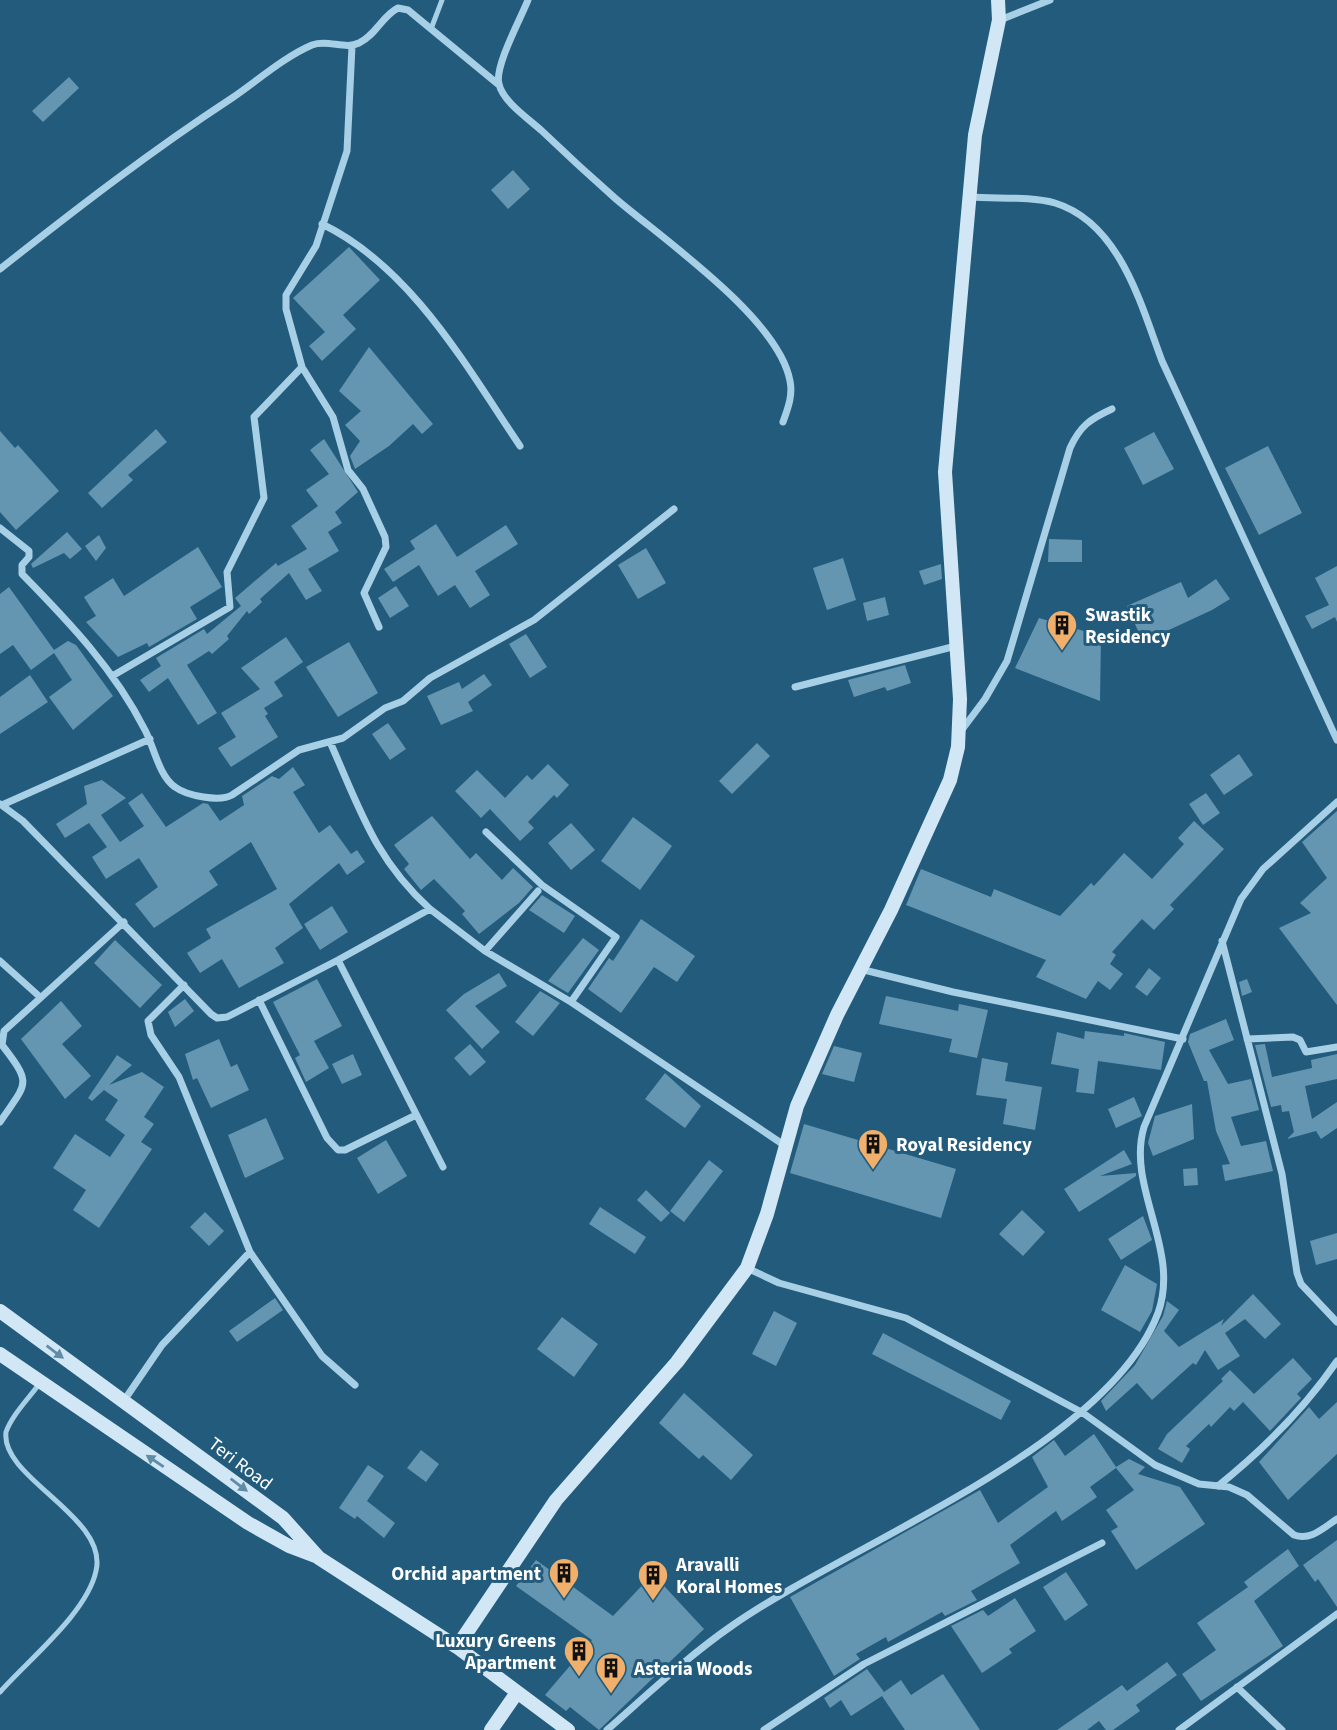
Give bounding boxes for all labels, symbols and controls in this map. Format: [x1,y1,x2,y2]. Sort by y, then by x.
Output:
place label: Swastik Residency [1085,602,1170,651]
building icon: Swastik Residency [1045,608,1079,652]
building icon: Royal Residency [856,1127,890,1171]
place label: Royal Residency [896,1132,1032,1159]
one-way arrow [45,1345,64,1359]
street label: Teri Road [202,1431,278,1497]
one-way arrow [146,1455,165,1468]
one-way arrow [230,1477,248,1491]
place label: Aravalli Koral Homes [675,1552,782,1601]
building icon: Orchid apartment [547,1556,581,1600]
building icon: Aravalli Koral Homes [636,1558,670,1602]
place label: Orchid apartment [391,1561,541,1588]
place label: Luxury Greens Apartment [435,1628,556,1677]
building icon: Luxury Greens Apartment [562,1634,596,1678]
building icon: Asteria Woods [594,1651,628,1695]
place label: Asteria Woods [633,1656,752,1683]

